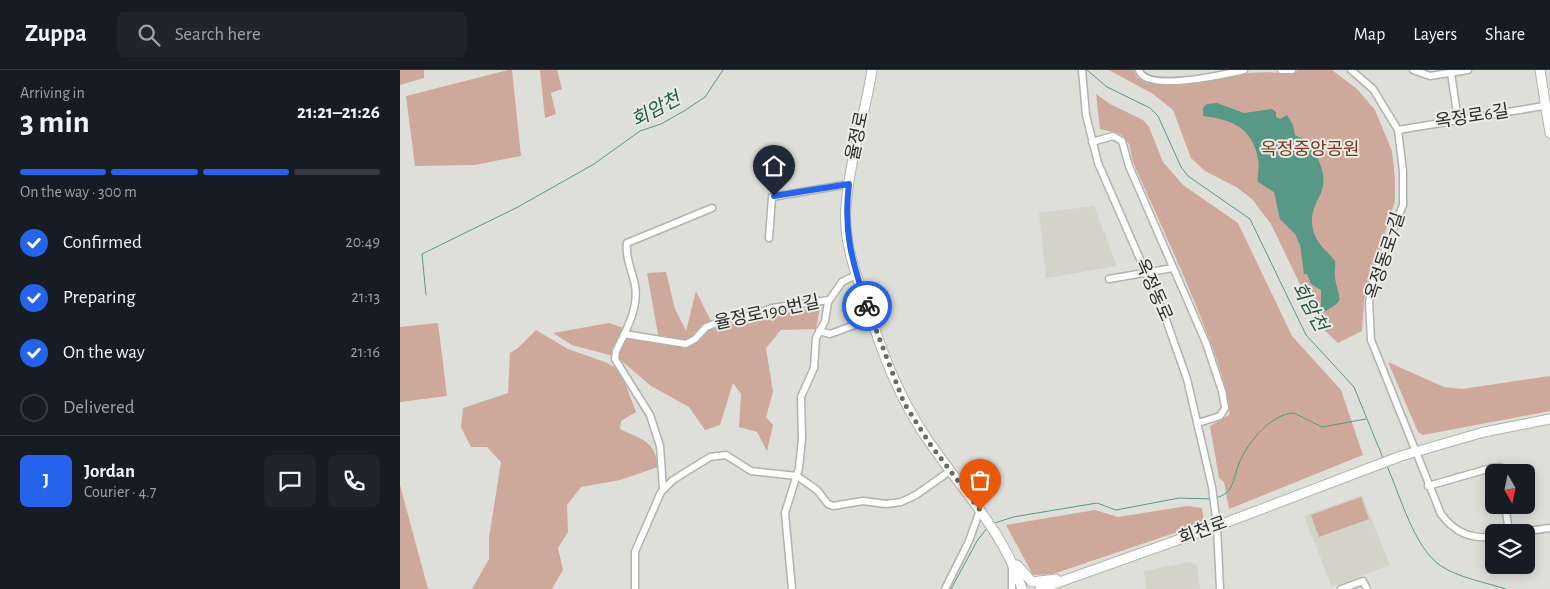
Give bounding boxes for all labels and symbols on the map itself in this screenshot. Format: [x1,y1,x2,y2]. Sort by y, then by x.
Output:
water label: 회암천 [628,88,685,131]
street label: 옥정로6길 [1433,100,1510,132]
street label: 율정로 [842,109,872,162]
park label: 옥정중앙공원 [1260,139,1360,159]
pin [753,145,795,196]
street label: 옥정동로7길 [1362,210,1409,302]
street label: 옥정동로 [1131,255,1177,324]
water label: 회암천 [1288,279,1332,336]
courier [842,281,892,331]
street label: 율정로190번길 [712,291,821,333]
pin [959,459,1001,510]
north arrow [1485,464,1535,514]
street label: 회천로 [1176,512,1229,548]

